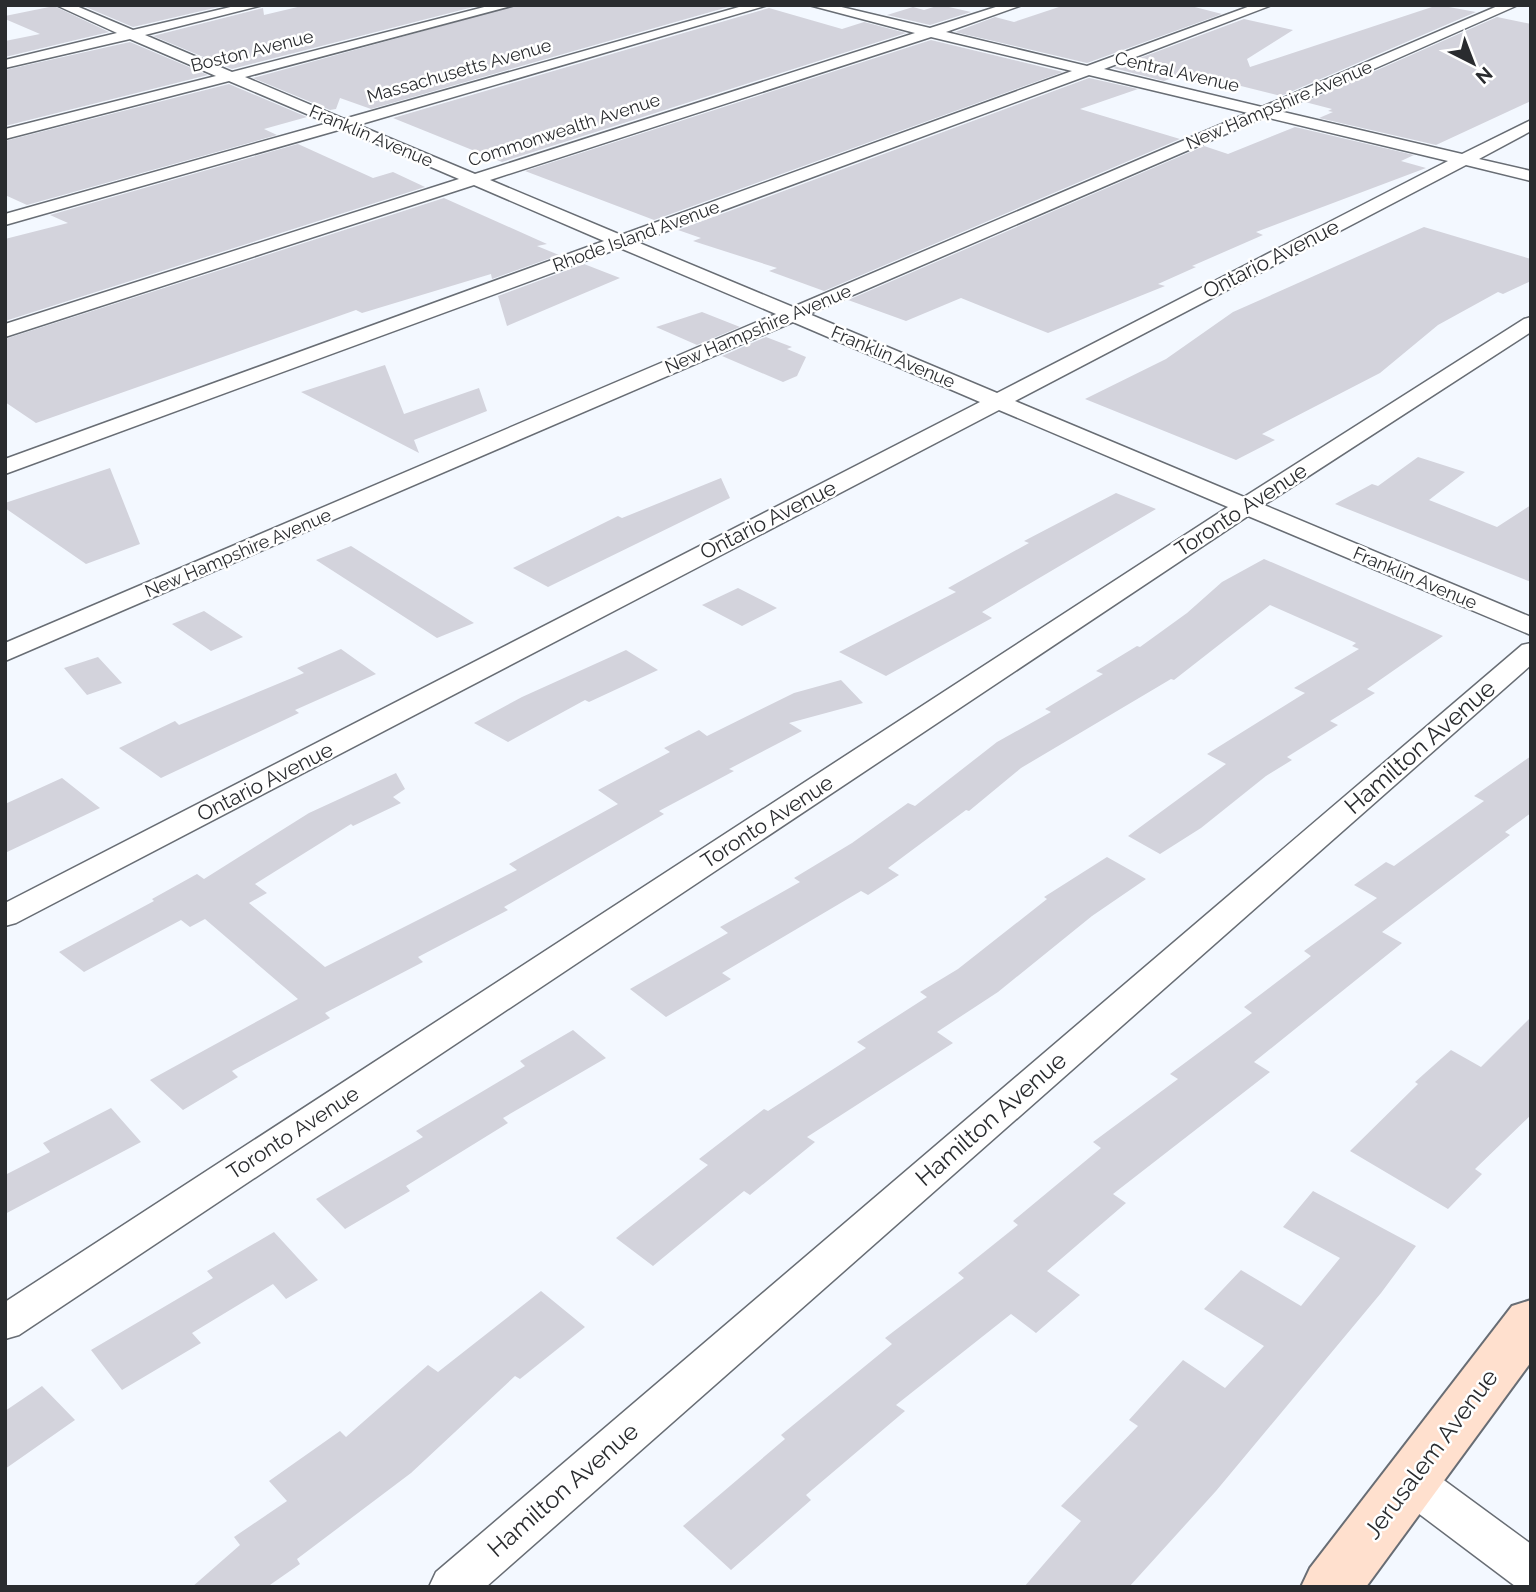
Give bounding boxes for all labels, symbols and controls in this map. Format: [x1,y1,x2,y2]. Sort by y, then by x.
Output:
street label: Boston Avenue [188,25,316,76]
north arrow [1438,28,1508,98]
street label: Massachusetts Avenue [364,34,554,107]
street label: Central Avenue [1113,47,1242,96]
street label: New Hampshire Avenue [1182,56,1376,153]
text: N [1472,63,1497,89]
street label: Commonwealth Avenue [465,88,663,170]
street label: Franklin Avenue [306,100,437,171]
street label: Rhode Island Avenue [550,195,722,275]
street label: Ontario Avenue [1199,214,1343,304]
street label: New Hampshire Avenue [661,280,855,377]
street label: Franklin Avenue [828,321,959,392]
street label: Toronto Avenue [1170,458,1311,562]
street label: Ontario Avenue [696,475,840,565]
street label: New Hampshire Avenue [141,504,335,601]
street label: Franklin Avenue [1350,542,1481,613]
street label: Hamilton Avenue [1338,673,1501,820]
street label: Ontario Avenue [193,737,337,827]
street label: Toronto Avenue [696,770,837,874]
street label: Hamilton Avenue [909,1045,1072,1192]
street label: Toronto Avenue [222,1081,363,1185]
street label: Jerusalem Avenue [1357,1363,1504,1544]
street label: Hamilton Avenue [481,1416,644,1563]

